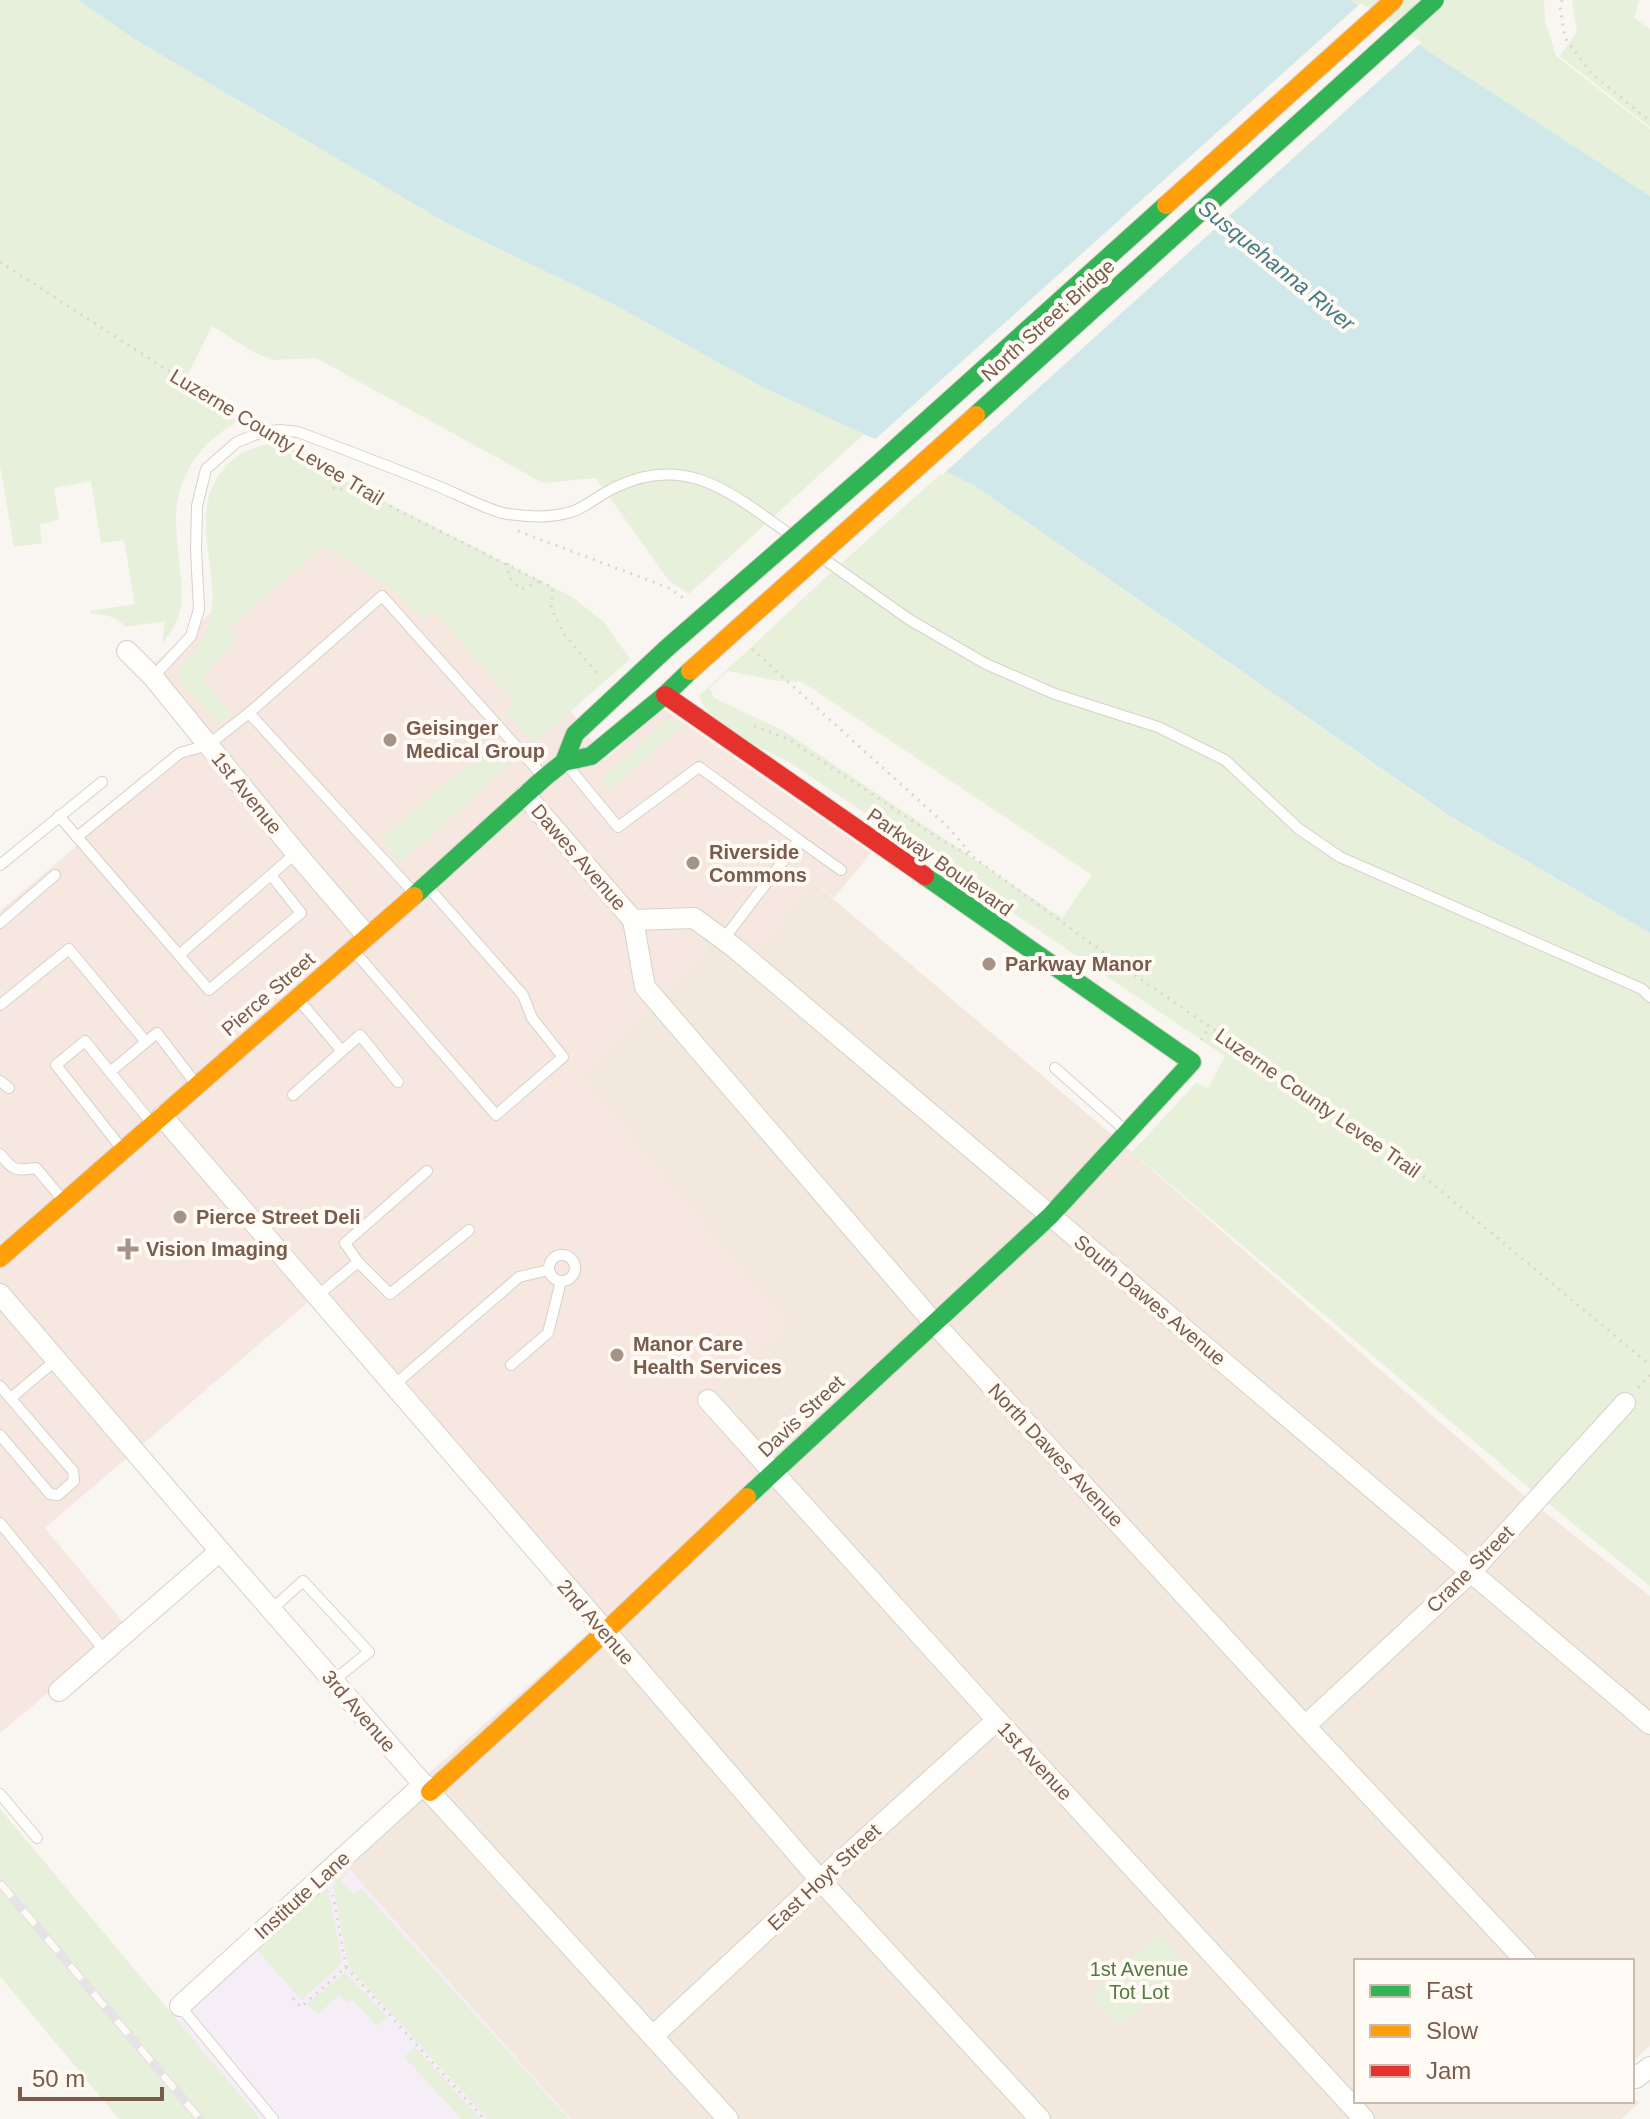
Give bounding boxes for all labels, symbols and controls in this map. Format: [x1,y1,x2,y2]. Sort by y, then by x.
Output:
water label: Susquehanna River [1194,195,1361,337]
street label: North Street Bridge [977,255,1119,385]
street label: Luzerne County Levee Trail [167,365,387,509]
place label: Geisinger Medical Group [406,717,545,762]
marker: Geisinger Medical Group [381,731,399,749]
street label: 1st Avenue [207,748,287,838]
street label: Dawes Avenue [527,800,631,914]
street label: Parkway Boulevard [863,804,1017,920]
place label: Riverside Commons [709,841,807,886]
marker: Riverside Commons [684,854,702,872]
street label: Pierce Street [217,947,319,1040]
place label: Parkway Manor [1005,953,1152,975]
marker: Parkway Manor [980,955,998,973]
street label: Luzerne County Levee Trail [1212,1024,1424,1182]
place label: Pierce Street Deli [196,1206,361,1228]
marker: Pierce Street Deli [171,1208,189,1226]
street label: South Dawes Avenue [1070,1230,1230,1370]
marker: Vision Imaging [117,1238,139,1260]
place label: Vision Imaging [146,1238,288,1260]
place label: Manor Care Health Services [633,1333,782,1378]
marker: Manor Care Health Services [608,1346,626,1364]
street label: Davis Street [754,1371,849,1461]
street label: North Dawes Avenue [984,1379,1128,1531]
street label: Crane Street [1422,1521,1518,1617]
street label: 2nd Avenue [553,1575,639,1669]
street label: 3rd Avenue [318,1666,400,1756]
street label: 1st Avenue [993,1717,1077,1805]
street label: East Hoyt Street [763,1819,885,1935]
street label: Institute Lane [250,1847,354,1943]
park label: 1st Avenue Tot Lot [1090,1958,1188,2003]
legend [1354,1959,1634,2103]
text: Fast [1426,1977,1473,2004]
text: Slow [1426,2017,1479,2044]
scale bar [20,2051,162,2101]
text: Jam [1426,2057,1471,2084]
text: 50 m [32,2065,85,2092]

